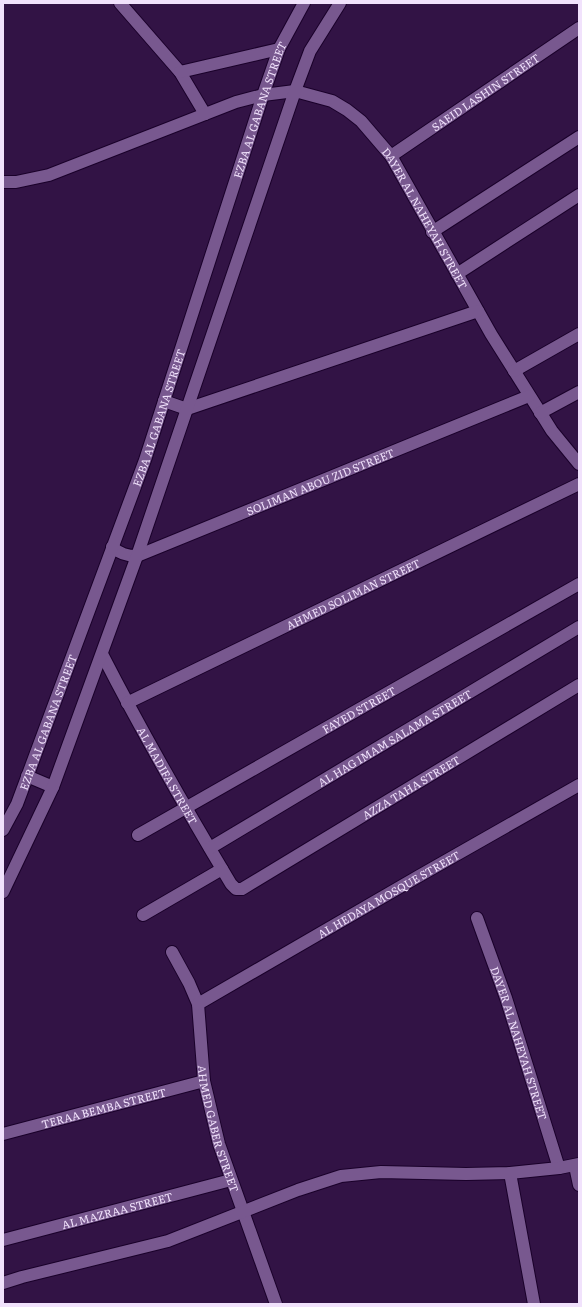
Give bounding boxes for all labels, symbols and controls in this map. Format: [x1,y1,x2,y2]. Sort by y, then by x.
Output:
street label: EZBA AL GABANA STREET [229,38,290,180]
street label: SAEID LASHIN STREET [428,49,543,134]
street label: DAYER AL NAHEYAH STREET [379,144,472,291]
street label: EZBA AL GABANA STREET [128,347,188,489]
street label: SOLIMAN ABOU ZID STREET [244,444,397,519]
street label: AHMED SOLIMAN STREET [283,554,423,633]
street label: EZBA AL GABANA STREET [15,652,80,792]
street label: FAYED STREET [319,682,399,737]
street label: AL HAG IMAM SALAMA STREET [314,685,474,790]
street label: AL MADIFA STREET [134,724,202,827]
street label: AZZA TAHA STREET [359,751,463,823]
street label: AL HEDAYA MOSQUE STREET [314,847,463,941]
street label: DAYER AL NAHEYAH STREET [487,964,551,1122]
street label: AHMED GABER STREET [195,1064,243,1194]
street label: TERAA BEMBA STREET [39,1083,168,1132]
street label: AL MAZRAA STREET [60,1188,174,1232]

